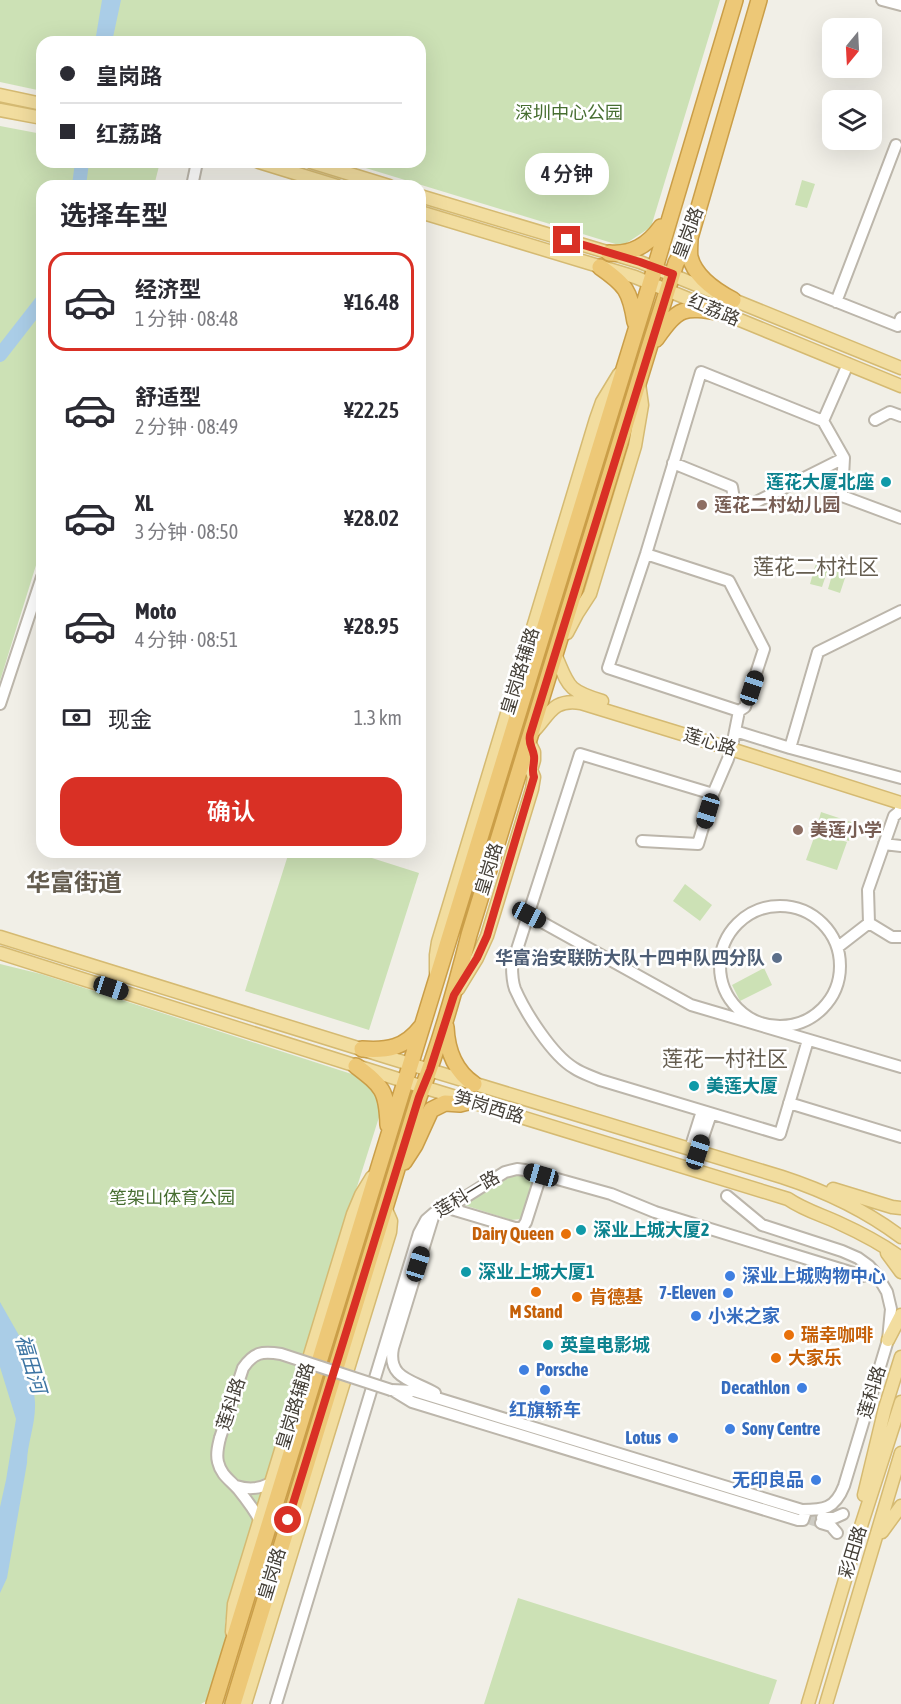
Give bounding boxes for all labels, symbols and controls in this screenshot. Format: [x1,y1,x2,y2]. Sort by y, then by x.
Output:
north arrow [822,18,882,78]
map controls [822,18,882,150]
text: 皇岗路 [96,63,162,89]
button: layers [822,90,882,150]
park label: 深圳中心公园 [515,102,623,123]
text: 红荔路 [96,121,162,147]
callout: 4 分钟 [525,153,609,195]
text: 4 分钟 [541,162,593,185]
text: 选择车型 [60,200,168,231]
street label: 皇岗路 [668,204,707,262]
route end [553,226,580,253]
icon: car [63,275,117,329]
text: 经济型 [135,276,201,302]
text: ¥16.48 [344,289,399,315]
street label: 红荔路 [685,289,743,330]
text: 1 分钟 · 08:48 [135,307,238,330]
icon: car [63,383,117,437]
text: 舒适型 [135,384,201,410]
text: ¥22.25 [344,397,399,423]
text: 2 分钟 · 08:49 [135,415,238,438]
place label: 莲花大厦北座 [766,471,874,492]
marker: 莲花大厦北座 [879,475,893,489]
text: XL [135,490,153,516]
icon: car [63,491,117,545]
place label: 莲花二村幼儿园 [714,494,840,515]
marker: 莲花二村幼儿园 [695,498,709,512]
text: ¥28.02 [344,505,399,531]
text: 3 分钟 · 08:50 [135,520,238,543]
district label: 莲花二村社区 [753,554,879,578]
text: Moto [135,598,177,624]
icon: car [63,599,117,653]
text: ¥28.95 [344,613,399,639]
street label: 皇岗路辅路 [496,625,543,717]
text: 4 分钟 · 08:51 [135,628,238,651]
car [738,668,766,708]
icon: cash [60,701,93,734]
text: 现金 [108,706,152,732]
text: 1.3 km [354,706,402,729]
street label: 莲心路 [681,724,739,759]
button: 确认 [60,777,402,846]
car [694,791,722,831]
place label: 美莲小学 [810,819,882,840]
marker: 美莲小学 [791,823,805,837]
street label: 皇岗路 [471,840,506,898]
district label: 华富街道 [26,869,122,896]
car [509,899,549,931]
place label: 华富治安联防大队十四中队四分队 [495,947,765,968]
marker: 华富治安联防大队十四中队四分队 [770,951,784,965]
car [91,974,131,1002]
district label: 莲花一村社区 [662,1046,788,1070]
place label: 美莲大厦 [706,1075,778,1096]
marker: 美莲大厦 [687,1079,701,1093]
street label: 笋岗西路 [452,1086,527,1127]
car [684,1132,712,1172]
car [521,1161,561,1189]
street label: 莲科一路 [430,1166,503,1221]
park label: 笔架山体育公园 [109,1187,235,1208]
place label: 深业上城大厦2 [593,1219,709,1240]
place label: Dairy Queen [472,1223,554,1244]
marker: 深业上城大厦2 [574,1223,588,1237]
marker: Dairy Queen [559,1227,573,1241]
car [404,1244,432,1284]
place label: 深业上城大厦1 [478,1261,594,1282]
marker: 深业上城大厦1 [459,1265,473,1279]
place label: 深业上城购物中心 [742,1265,886,1286]
marker: 深业上城购物中心 [723,1269,737,1283]
place label: 7-Eleven [659,1282,716,1303]
marker: M Stand [529,1285,543,1299]
place label: 肯德基 [589,1286,643,1307]
marker: 7-Eleven [721,1286,735,1300]
marker: 肯德基 [570,1290,584,1304]
place label: M Stand [510,1301,562,1322]
place label: 小米之家 [708,1305,780,1326]
marker: 小米之家 [689,1309,703,1323]
place label: 瑞幸咖啡 [801,1324,873,1345]
marker: 瑞幸咖啡 [782,1328,796,1342]
water label: 福田河 [12,1332,52,1400]
place label: 英皇电影城 [560,1334,650,1355]
marker: 英皇电影城 [541,1338,555,1352]
place label: 大家乐 [788,1347,842,1368]
marker: 大家乐 [769,1351,783,1365]
place label: Porsche [536,1359,588,1380]
street label: 皇岗路辅路 [271,1360,318,1452]
marker: Porsche [517,1363,531,1377]
street label: 莲科路 [854,1363,889,1421]
street label: 莲科路 [212,1375,249,1433]
place label: Decathlon [721,1377,790,1398]
marker: Decathlon [795,1381,809,1395]
marker: 红旗轿车 [538,1383,552,1397]
place label: 红旗轿车 [509,1399,581,1420]
place label: Sony Centre [742,1418,820,1439]
marker: Sony Centre [723,1422,737,1436]
place label: Lotus [625,1427,662,1448]
marker: Lotus [666,1431,680,1445]
place label: 无印良品 [732,1469,804,1490]
marker: 无印良品 [809,1473,823,1487]
route start [274,1506,301,1533]
street label: 彩田路 [835,1523,870,1581]
street label: 皇岗路 [254,1545,289,1603]

